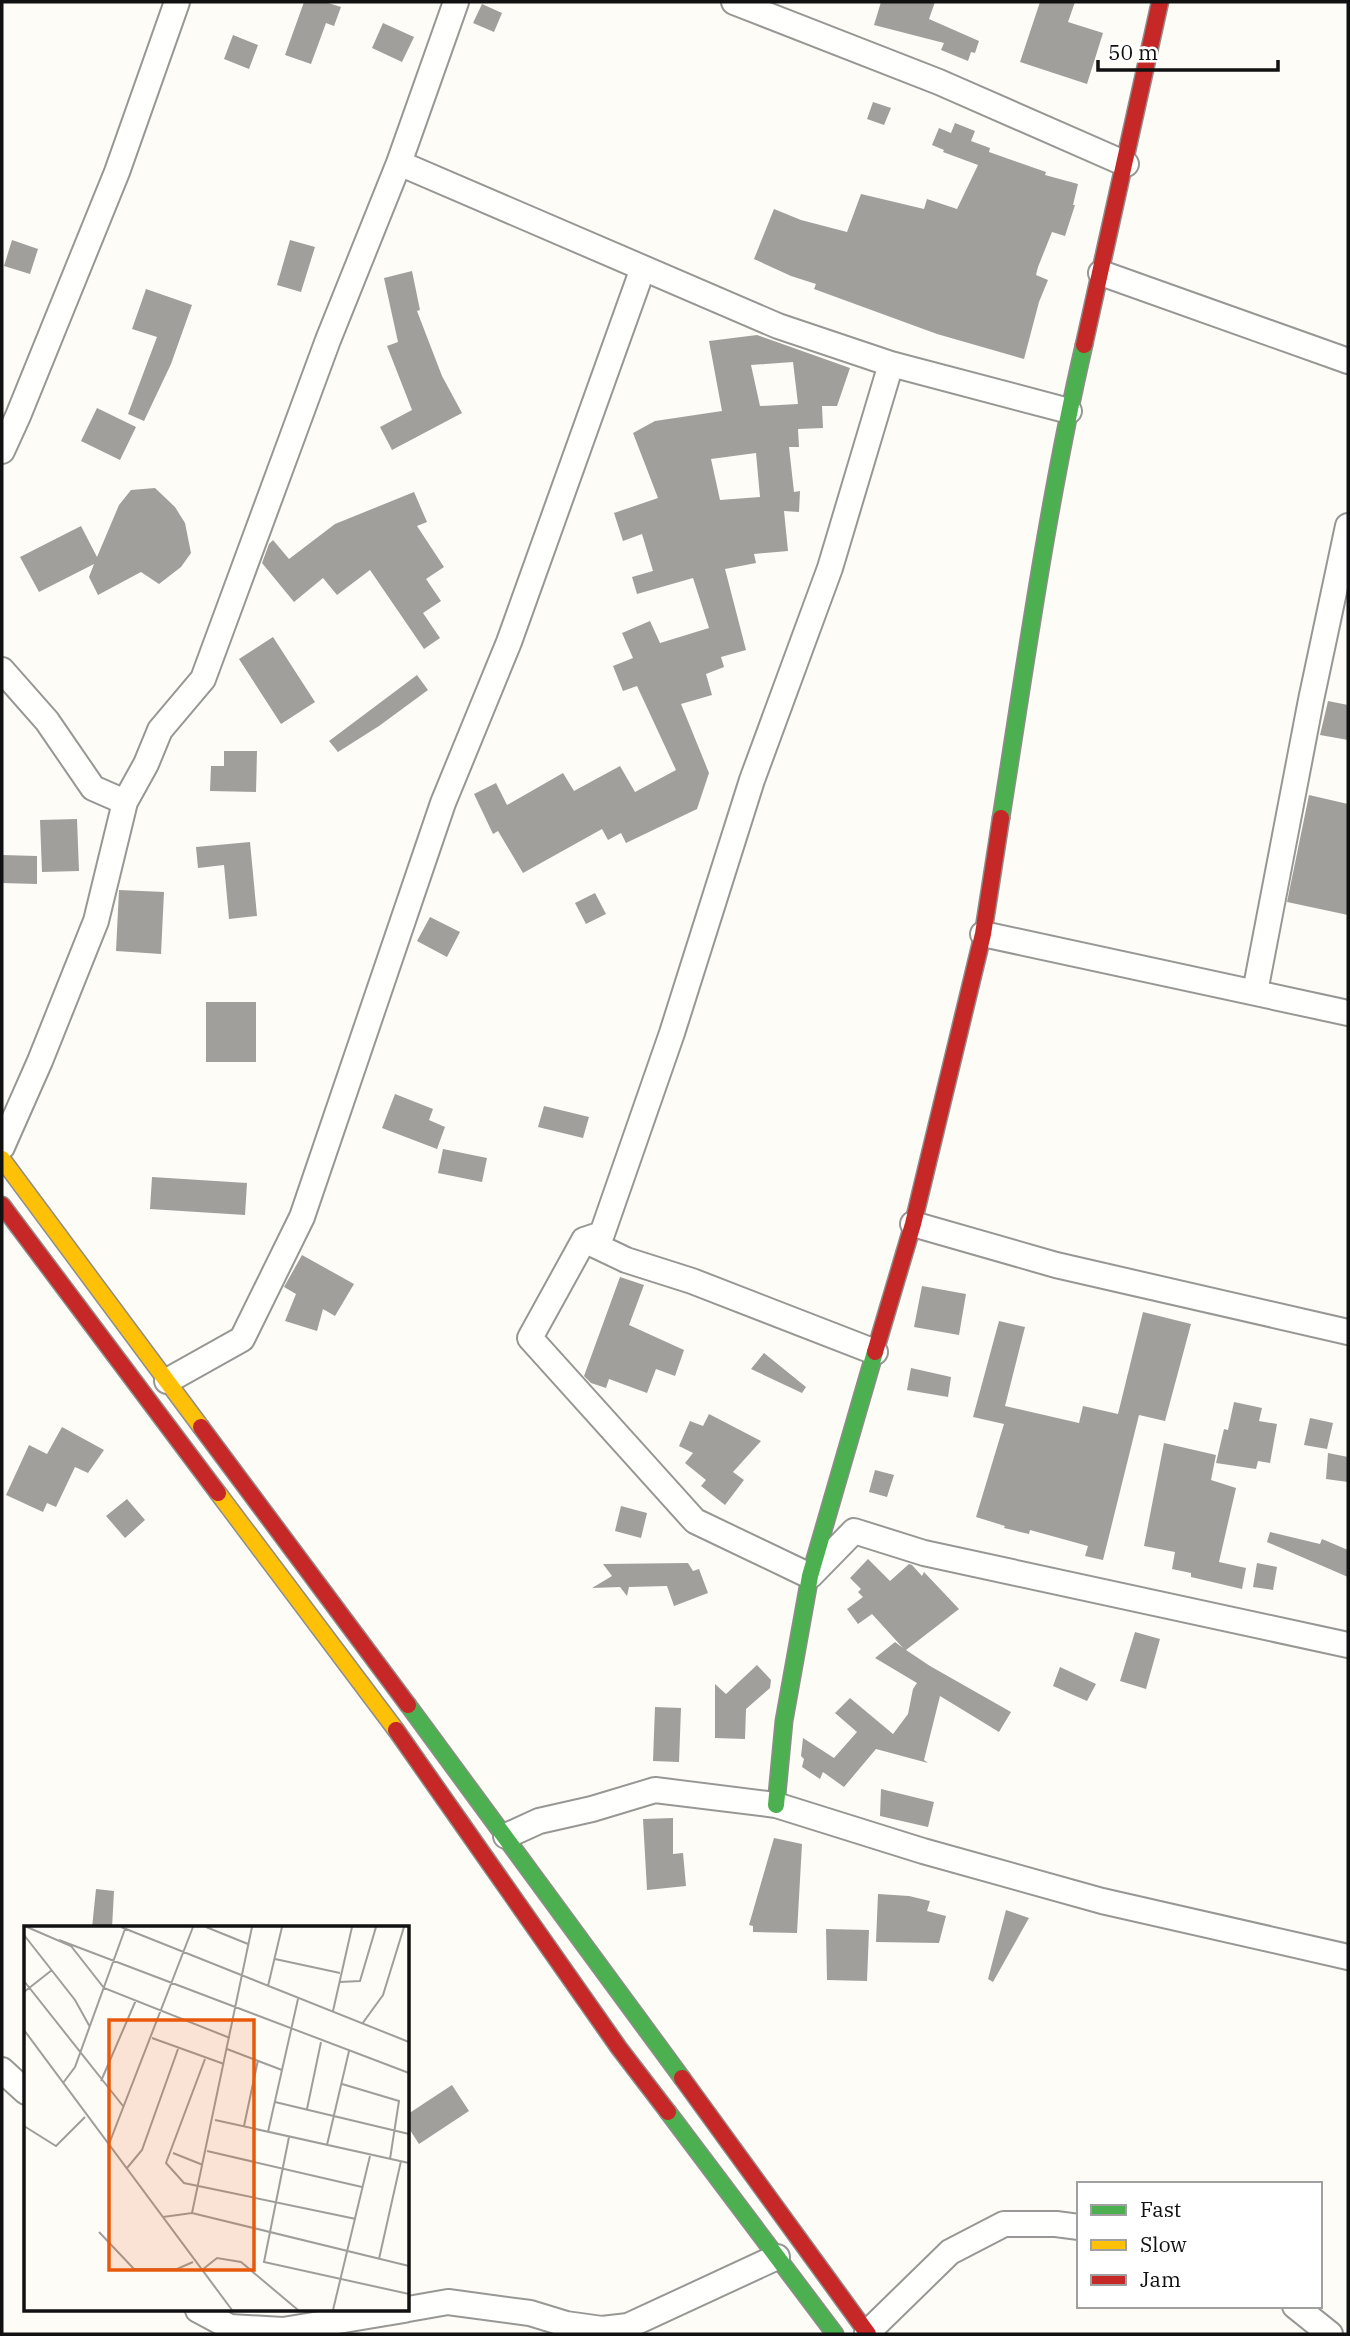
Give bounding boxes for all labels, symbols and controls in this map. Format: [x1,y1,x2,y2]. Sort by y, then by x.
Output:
scale bar [1098,28,1278,72]
text: 50 m [1108,38,1158,66]
inset map [24,1926,410,2312]
legend [1077,2182,1322,2308]
text: Fast [1140,2195,1181,2223]
text: Slow [1140,2230,1187,2258]
text: Jam [1140,2265,1181,2293]

